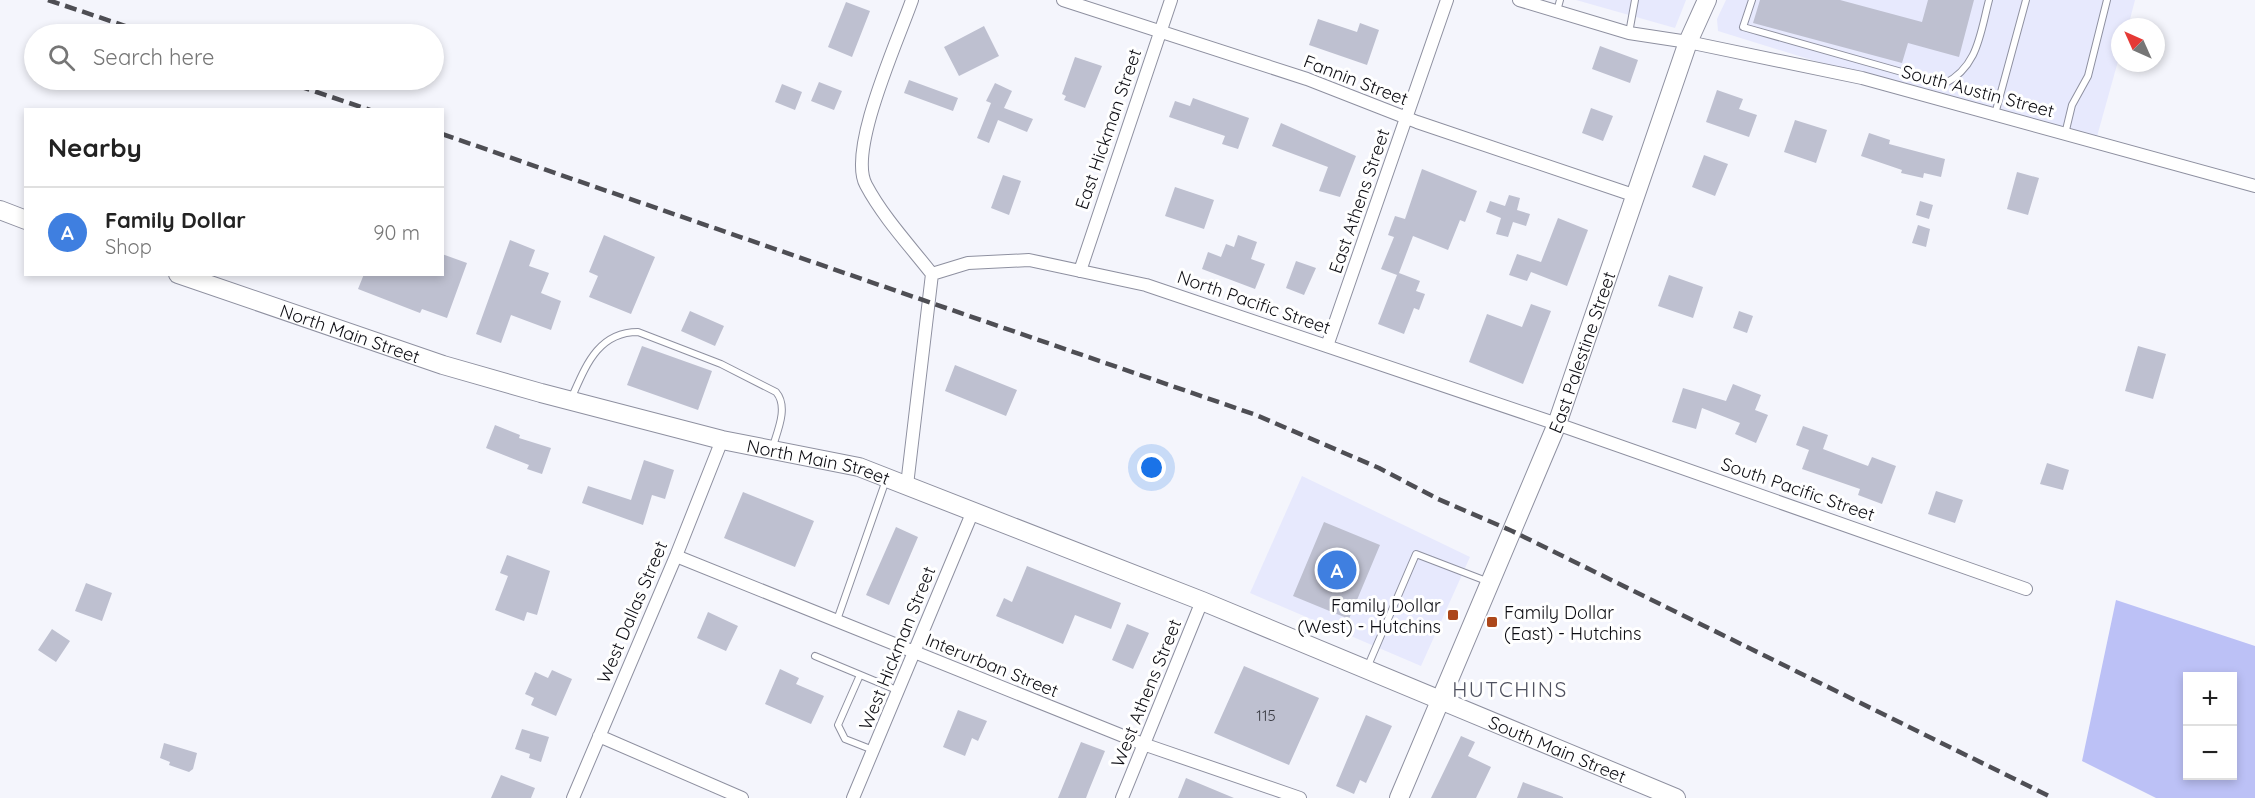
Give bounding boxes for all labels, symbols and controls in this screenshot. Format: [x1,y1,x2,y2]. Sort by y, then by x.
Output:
north arrow [2111,18,2165,72]
search box [24,24,444,90]
icon: search [45,41,78,74]
text: Search here [93,43,214,71]
street label: East Hickman Street [1070,46,1146,212]
street label: Fannin Street [1301,50,1411,110]
street label: South Austin Street [1899,60,2057,122]
street label: East Athens Street [1323,126,1395,276]
text: Nearby [48,131,142,164]
text: Family Dollar [105,206,246,234]
text: A [61,220,74,245]
text: 90 m [373,220,420,245]
text: Shop [105,234,152,259]
street label: North Pacific Street [1174,265,1334,339]
street label: East Palestine Street [1543,268,1620,437]
street label: North Main Street [277,298,423,368]
street label: North Main Street [745,434,893,490]
street label: South Pacific Street [1718,452,1878,526]
your location [1137,453,1166,482]
street label: West Dallas Street [592,537,672,687]
pin: A [1318,548,1356,592]
street label: West Hickman Street [854,563,940,733]
place label: Family Dollar (West) - Hutchins [1297,594,1441,638]
place label: Family Dollar (East) - Hutchins [1504,601,1641,645]
marker: Family Dollar (West) - Hutchins [1446,608,1460,622]
marker: Family Dollar (East) - Hutchins [1485,615,1499,629]
street label: West Athens Street [1106,616,1186,770]
street label: Interurban Street [922,628,1062,702]
map controls [2183,672,2237,780]
button: + [2183,672,2237,726]
district label: HUTCHINS [1452,676,1568,702]
house number: 115 [1256,706,1276,725]
street label: South Main Street [1485,710,1630,788]
button: − [2183,726,2237,780]

